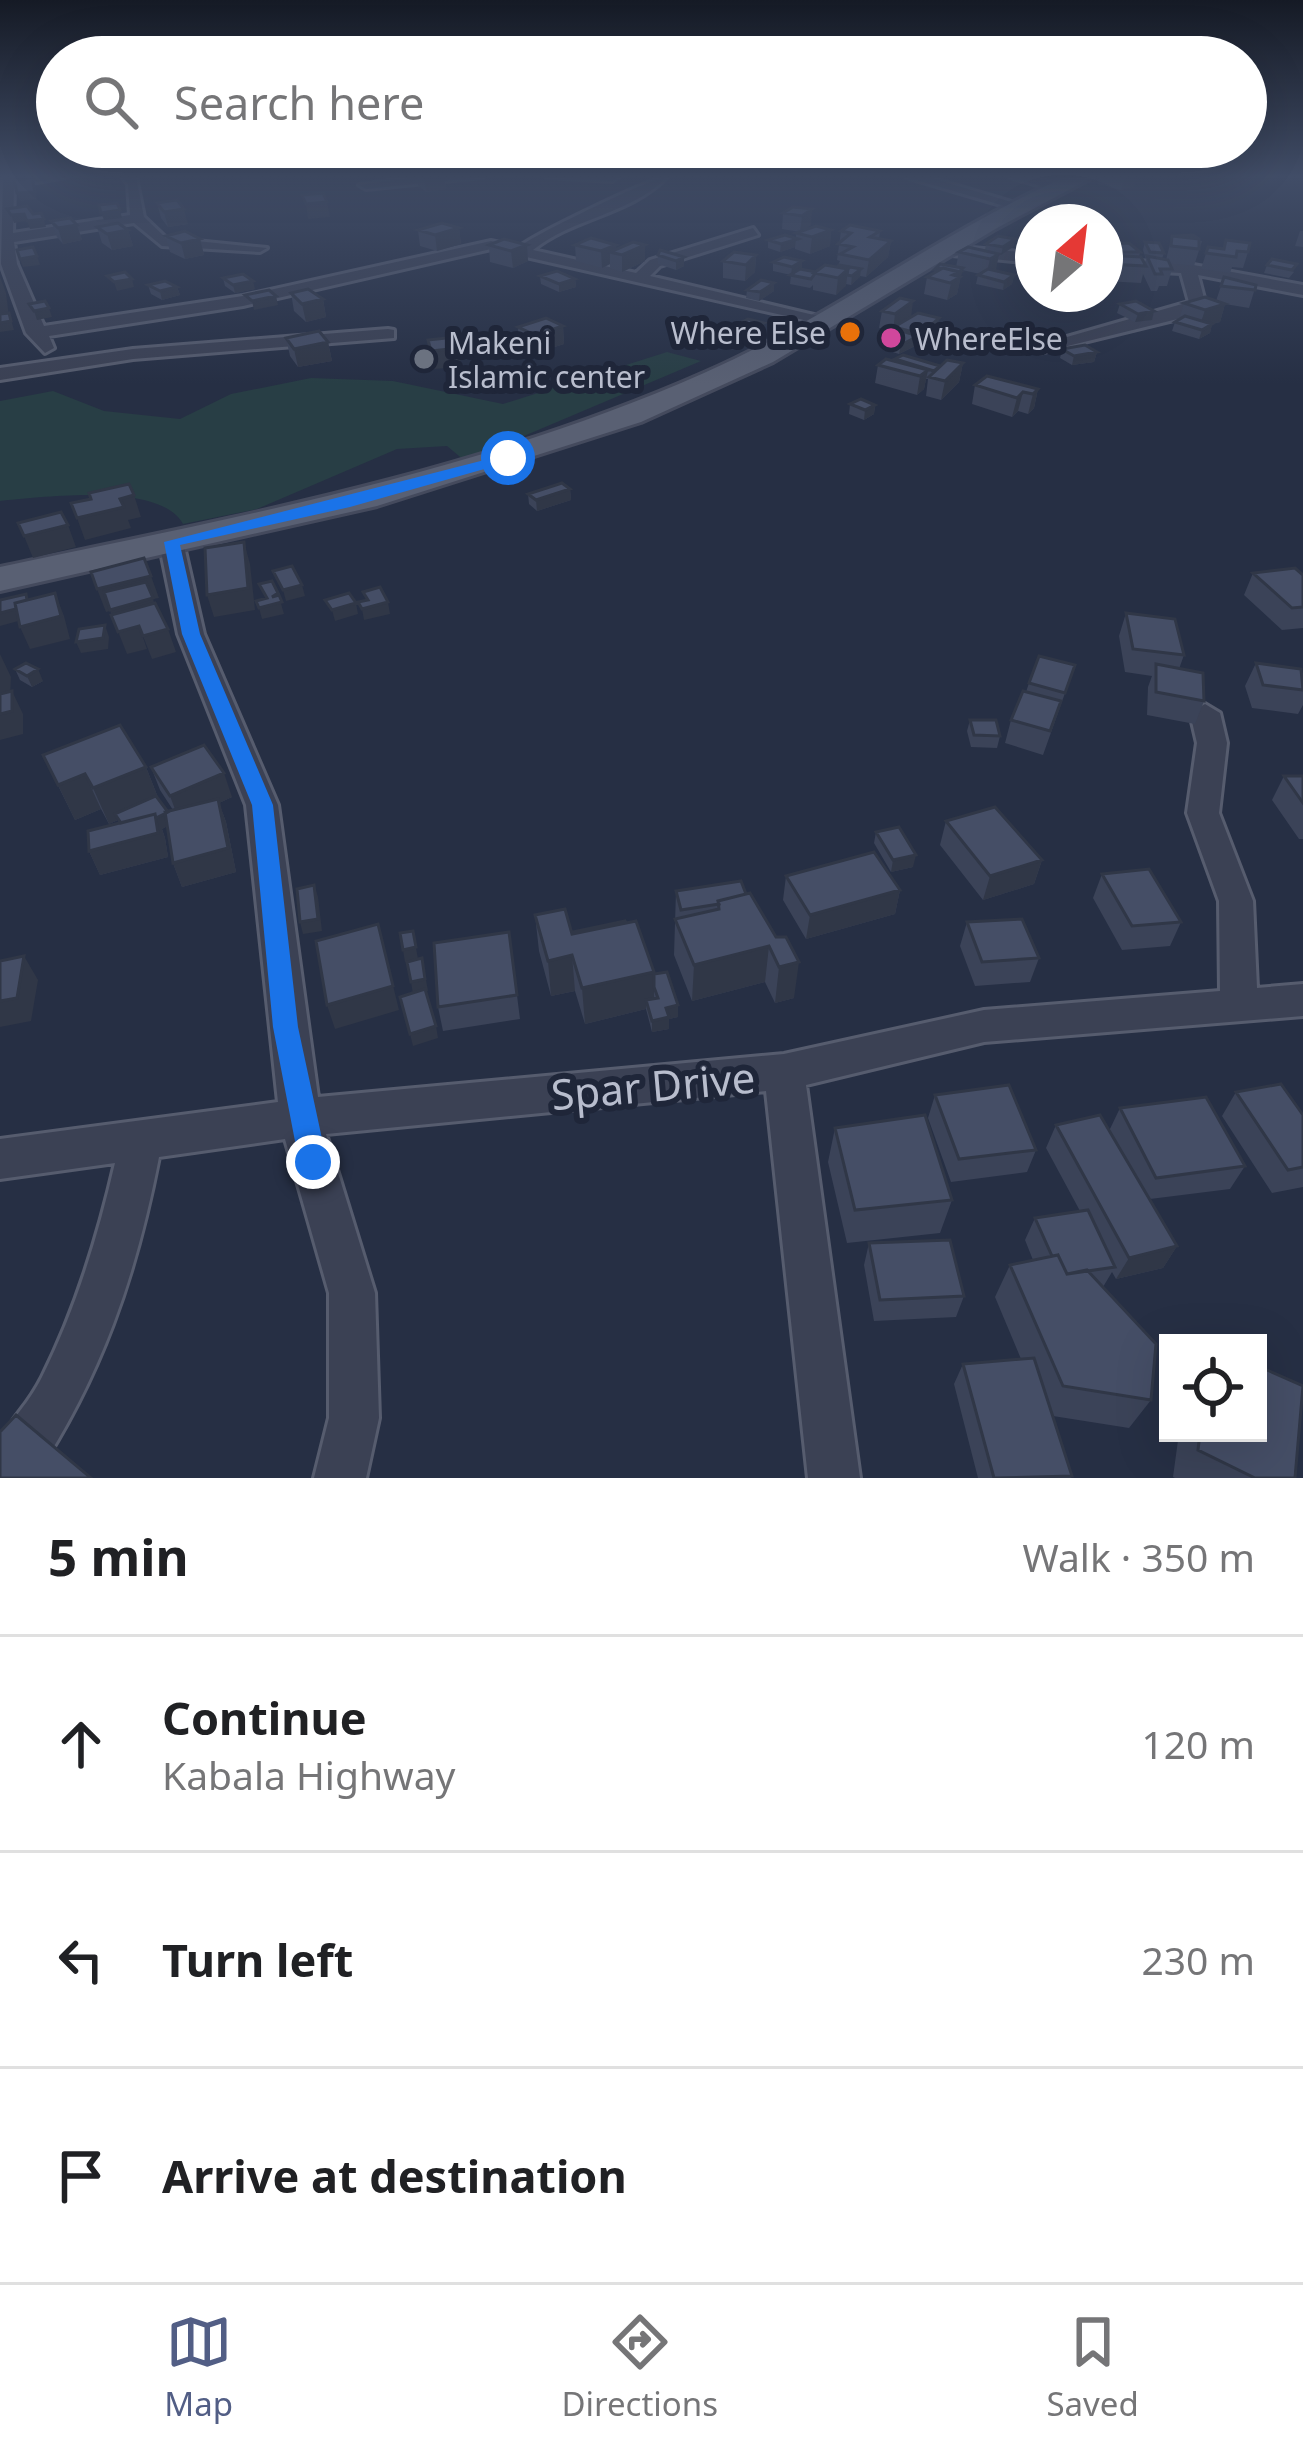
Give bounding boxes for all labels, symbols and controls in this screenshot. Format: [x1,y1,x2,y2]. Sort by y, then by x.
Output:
search box [36,36,1267,168]
icon: search [78,69,144,135]
text: Search here [174,72,424,133]
north arrow [1015,204,1123,312]
place label: Where Else [670,312,826,353]
place label: WhereElse [915,318,1063,359]
marker: Where Else [837,319,863,345]
place label: Makeni Islamic center [448,322,645,397]
marker: WhereElse [878,325,904,351]
marker: Makeni Islamic center [411,346,437,372]
route start [481,431,535,485]
street label: Spar Drive [549,1048,757,1122]
route end [286,1135,340,1189]
map controls [1159,1334,1267,1442]
button: locate [1159,1334,1267,1442]
text: 5 min [48,1521,189,1591]
text: Walk · 350 m [1022,1530,1255,1583]
text: Continue [162,1687,367,1748]
icon: ahead [48,1711,114,1777]
text: 120 m [1141,1717,1255,1770]
text: Kabala Highway [162,1748,455,1801]
icon: left [48,1927,114,1993]
text: Turn left [162,1929,353,1990]
text: 230 m [1141,1933,1255,1986]
icon: arrive [48,2143,114,2209]
text: Arrive at destination [162,2145,627,2206]
tab: Map [164,2309,233,2426]
tab: Directions [561,2309,718,2426]
tab: Saved [1046,2309,1139,2426]

